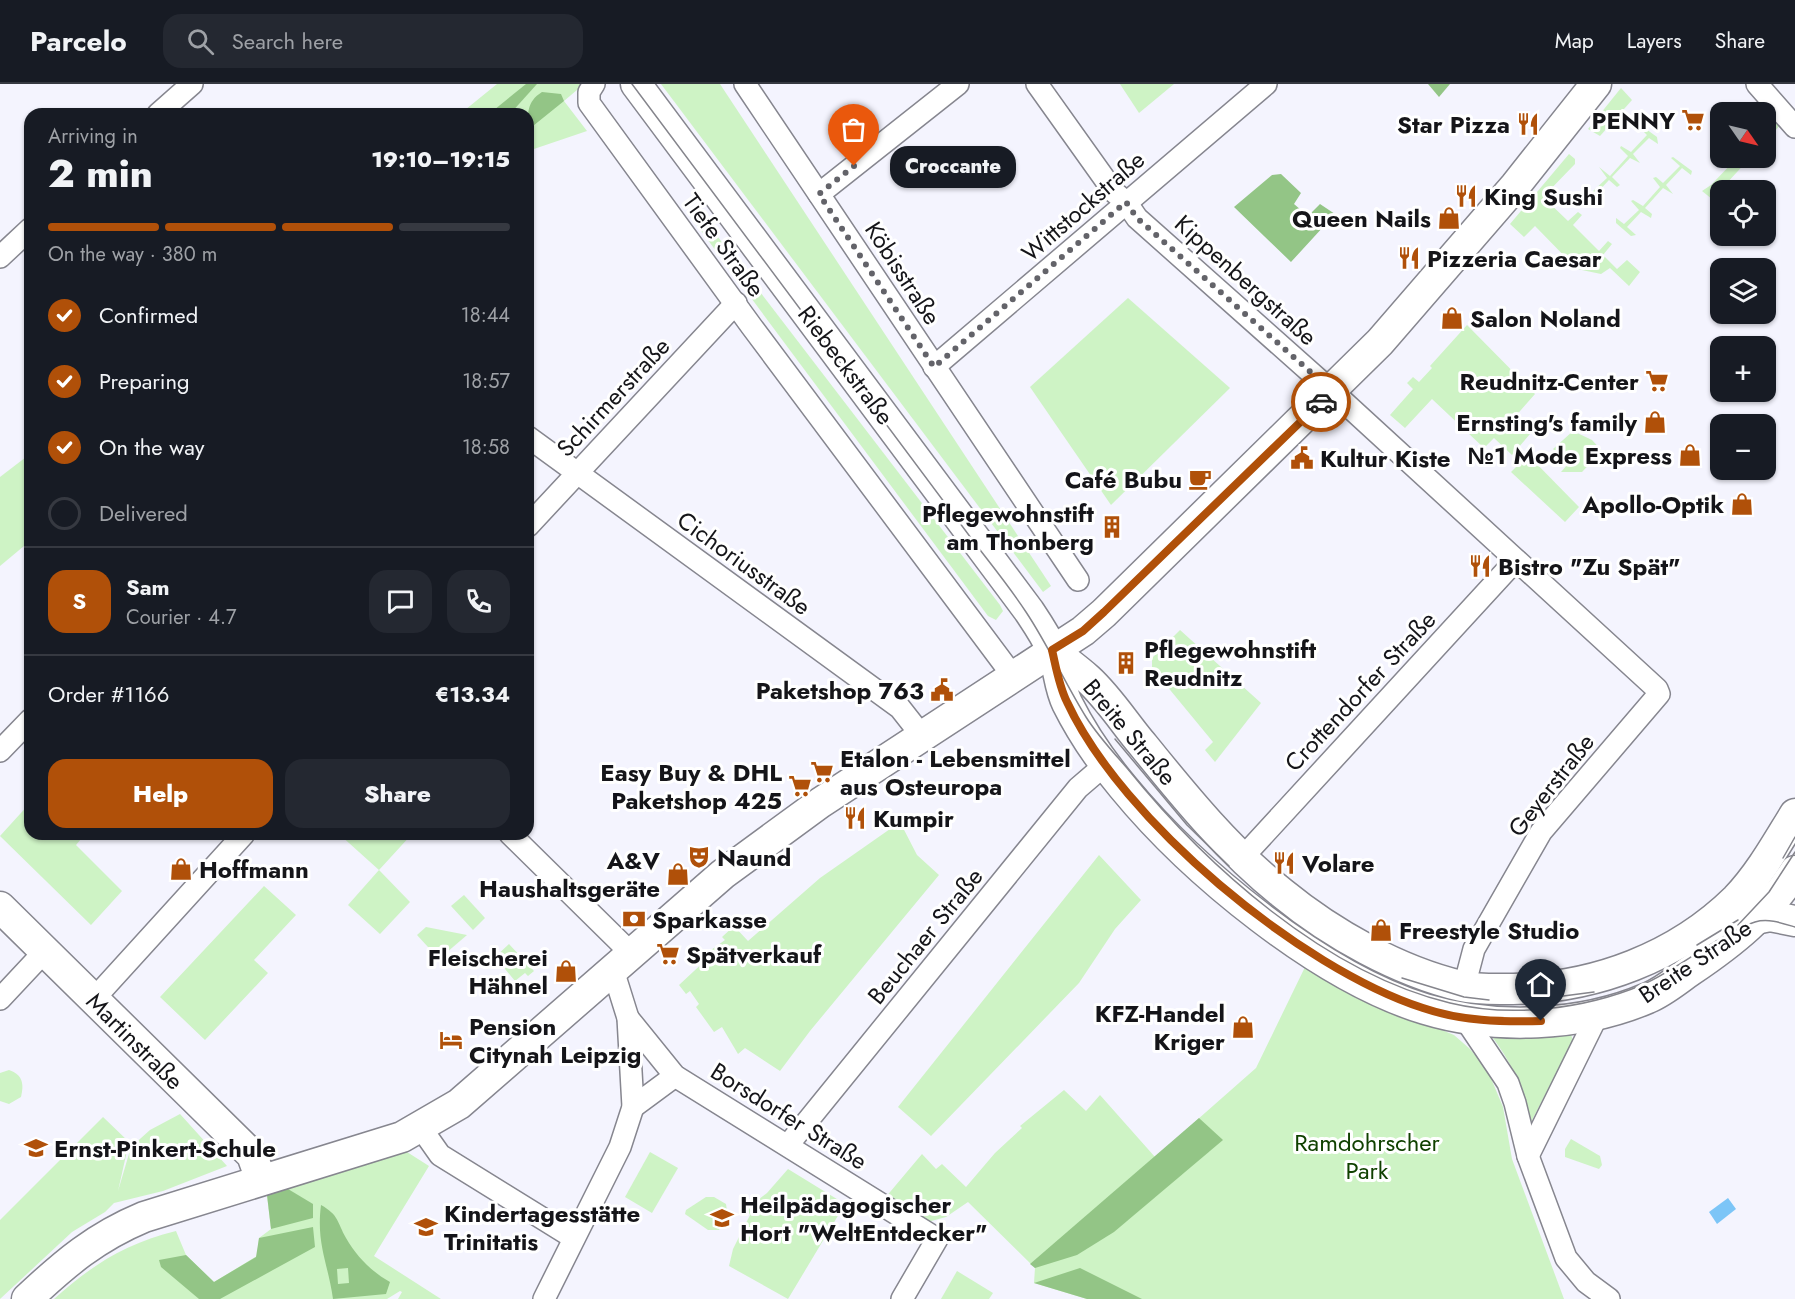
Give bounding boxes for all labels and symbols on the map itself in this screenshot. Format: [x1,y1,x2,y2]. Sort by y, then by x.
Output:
north arrow [1710,102,1776,168]
place label: PENNY [1592,103,1675,138]
pin [828,104,879,166]
place label: Star Pizza [1397,107,1510,142]
supermarket icon: PENNY [1680,107,1706,133]
restaurant icon: Star Pizza [1515,111,1541,137]
street label: Wittstockstraße [1014,143,1152,269]
callout: Croccante [890,145,1016,187]
place label: King Sushi [1484,179,1603,214]
restaurant icon: King Sushi [1453,183,1479,209]
street label: Tiefe Straße [674,186,774,304]
place label: Queen Nails [1292,201,1431,236]
shop icon: Queen Nails [1436,205,1462,231]
street label: Kippenbergstraße [1167,206,1325,354]
street label: Köbisstraße [857,215,949,331]
place label: Pizzeria Caesar [1427,241,1602,276]
restaurant icon: Pizzeria Caesar [1396,245,1422,271]
street label: Riebeckstraße [790,298,902,432]
place label: Salon Noland [1470,301,1621,336]
shop icon: Salon Noland [1439,305,1465,331]
street label: Schirmerstraße [548,329,678,465]
place label: Reudnitz-Center [1460,364,1639,399]
supermarket icon: Reudnitz-Center [1644,368,1670,394]
courier [1291,372,1351,432]
place label: Ernsting's family [1456,405,1637,440]
shop icon: Ernsting's family [1642,409,1668,435]
place label: №1 Mode Express [1467,438,1672,473]
place label: Kultur Kiste [1320,441,1451,476]
shop icon: №1 Mode Express [1677,442,1703,468]
public building icon: Kultur Kiste [1289,445,1315,471]
place label: Café Bubu [1065,462,1182,497]
cafe icon: Café Bubu [1187,466,1213,492]
place label: Apollo-Optik [1581,487,1724,522]
shop icon: Apollo-Optik [1729,491,1755,517]
place label: Pflegewohnstift am Thonberg [922,496,1094,559]
street label: Cichoriusstraße [670,502,818,624]
building icon: Pflegewohnstift am Thonberg [1099,514,1125,540]
place label: Bistro "Zu Spät" [1498,549,1681,584]
restaurant icon: Bistro "Zu Spät" [1467,553,1493,579]
street label: Crottendorfer Straße [1276,603,1444,779]
place label: Pflegewohnstift Reudnitz [1144,632,1316,695]
building icon: Pflegewohnstift Reudnitz [1113,650,1139,676]
street label: Breite Straße [1075,671,1185,793]
place label: Paketshop 763 [756,673,924,708]
public building icon: Paketshop 763 [929,677,955,703]
street label: Geyerstraße [1499,726,1603,844]
place label: Etalon - Lebensmittel aus Osteuropa [840,741,1071,804]
place label: Easy Buy & DHL Paketshop 425 [600,755,782,818]
supermarket icon: Etalon - Lebensmittel aus Osteuropa [809,759,835,785]
supermarket icon: Easy Buy & DHL Paketshop 425 [787,773,813,799]
place label: Kumpir [873,801,954,836]
restaurant icon: Kumpir [842,805,868,831]
place label: Naund [717,840,791,875]
place label: A&V Haushaltsgeräte [479,843,660,906]
theatre icon: Naund [686,844,712,870]
place label: Volare [1301,846,1375,881]
restaurant icon: Volare [1271,850,1297,876]
place label: Hoffmann [199,852,309,887]
shop icon: Hoffmann [168,856,194,882]
street label: Beuchaer Straße [859,860,991,1012]
shop icon: A&V Haushaltsgeräte [665,861,691,887]
place label: Sparkasse [652,902,767,937]
bank icon: Sparkasse [621,906,647,932]
street label: Breite Straße [1631,910,1759,1012]
place label: Freestyle Studio [1399,913,1579,948]
shop icon: Freestyle Studio [1368,917,1394,943]
place label: Spätverkauf [686,937,823,972]
place label: Fleischerei Hähnel [428,940,548,1003]
supermarket icon: Spätverkauf [655,941,681,967]
shop icon: Fleischerei Hähnel [553,958,579,984]
pin [1515,959,1566,1021]
street label: Martinstraße [78,984,192,1098]
place label: KFZ-Handel Kriger [1095,996,1225,1059]
place label: Pension Citynah Leipzig [469,1009,641,1072]
shop icon: KFZ-Handel Kriger [1230,1014,1256,1040]
hotel icon: Pension Citynah Leipzig [438,1027,464,1053]
street label: Borsdorfer Straße [704,1054,874,1178]
park label: Ramdohrscher Park [1294,1125,1441,1188]
place label: Ernst-Pinkert-Schule [54,1131,276,1166]
school or university icon: Ernst-Pinkert-Schule [23,1135,49,1161]
place label: Heilpädagogischer Hort "WeltEntdecker" [740,1187,988,1250]
place label: Kindertagesstätte Trinitatis [444,1196,640,1259]
school or university icon: Heilpädagogischer Hort "WeltEntdecker" [709,1205,735,1231]
school or university icon: Kindertagesstätte Trinitatis [413,1214,439,1240]

